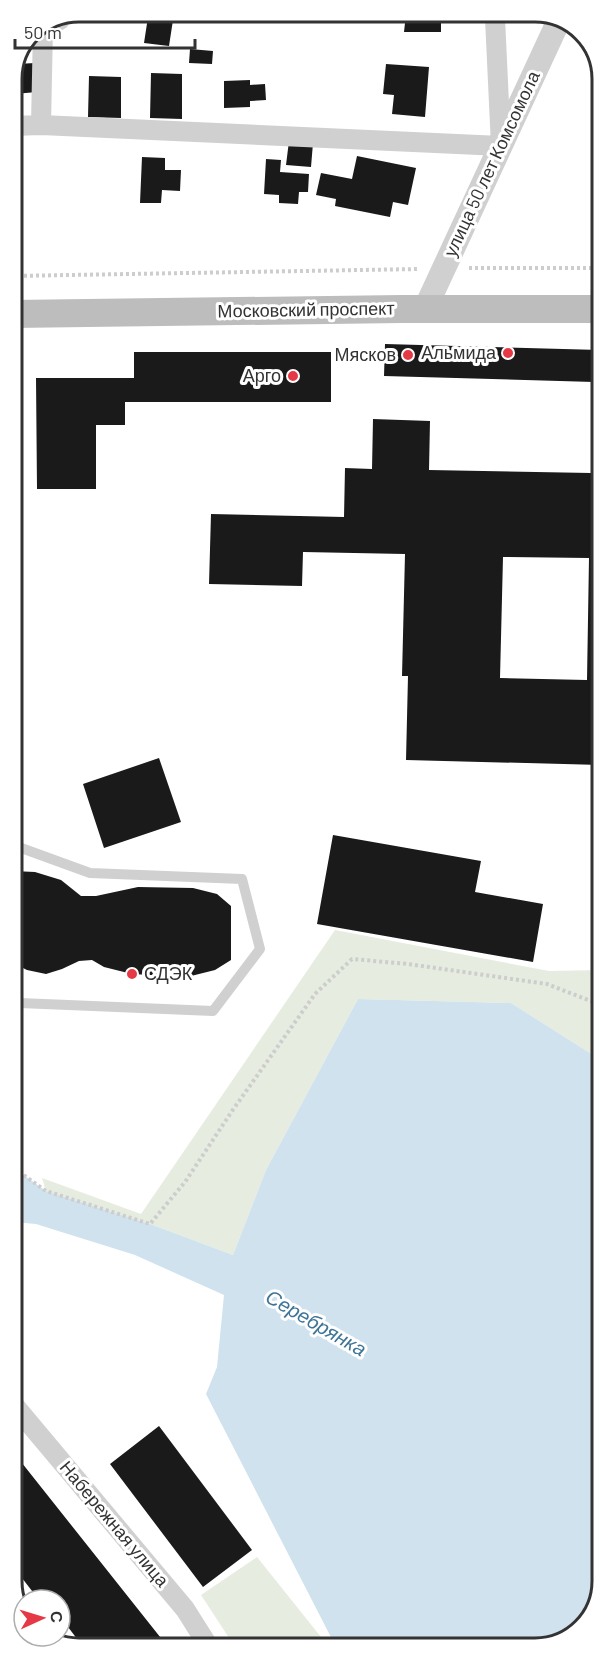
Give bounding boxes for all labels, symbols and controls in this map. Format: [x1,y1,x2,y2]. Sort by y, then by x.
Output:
scale bar [15,12,195,50]
text: 50 m [24,21,62,43]
street label: улица 50 лет Комсомола [438,66,544,260]
street label: Московский проспект [217,296,395,322]
place label: Альмида [421,341,497,363]
place label: Мясков [335,343,396,365]
marker: Альмида [501,346,515,360]
marker: Мясков [401,348,415,362]
place label: Арго [243,364,281,386]
marker: Арго [286,369,300,383]
place label: СДЭК [144,962,193,984]
marker: СДЭК [125,967,139,981]
water label: Серебрянка [262,1284,371,1361]
street label: Набережная улица [56,1456,175,1592]
north arrow [12,1588,72,1648]
text: С [48,1610,67,1624]

